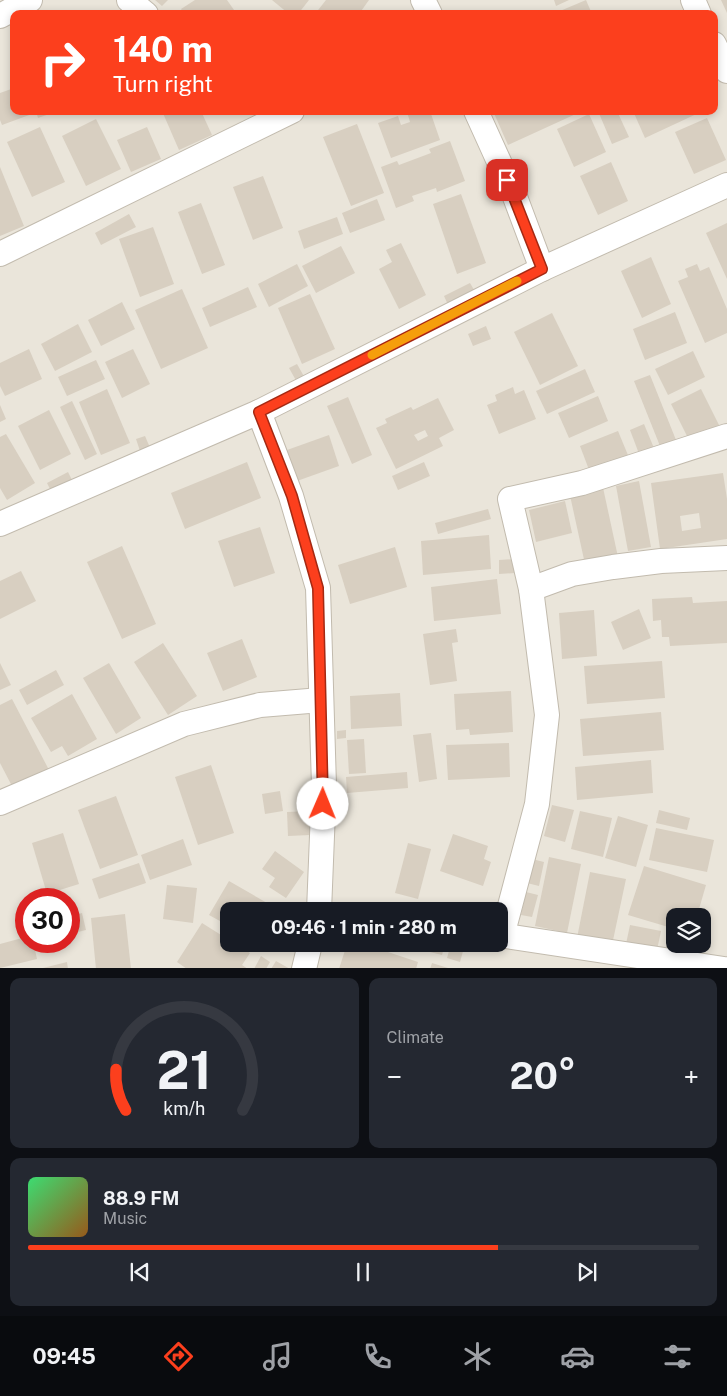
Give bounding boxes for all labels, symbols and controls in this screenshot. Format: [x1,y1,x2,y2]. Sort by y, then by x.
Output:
text: 140 m [113,29,213,70]
icon: right [30,30,95,95]
text: Turn right [113,71,213,97]
pin [486,159,528,201]
icon: arrive [493,166,521,194]
position arrow [296,777,348,829]
speed limit sign: 30 [15,888,80,953]
map controls [666,908,711,953]
button: layers [666,908,711,953]
text: 09:46 · 1 min · 280 m [271,916,457,938]
text: Climate [387,1028,444,1047]
text: 21 [157,1040,212,1101]
text: 20° [509,1053,576,1098]
text: − [387,1060,402,1093]
text: + [683,1060,699,1093]
text: km/h [163,1098,205,1119]
text: 88.9 FM [103,1187,179,1209]
text: Music [103,1209,147,1228]
icon: previous [126,1258,154,1286]
icon: pause [349,1258,377,1286]
icon: next [573,1258,601,1286]
icon: directions [161,1339,196,1374]
icon: music [260,1339,295,1374]
icon: phone [360,1339,395,1374]
icon: climate [460,1339,495,1374]
icon: car [560,1339,595,1374]
icon: filters [660,1339,695,1374]
text: 09:45 [32,1343,96,1369]

